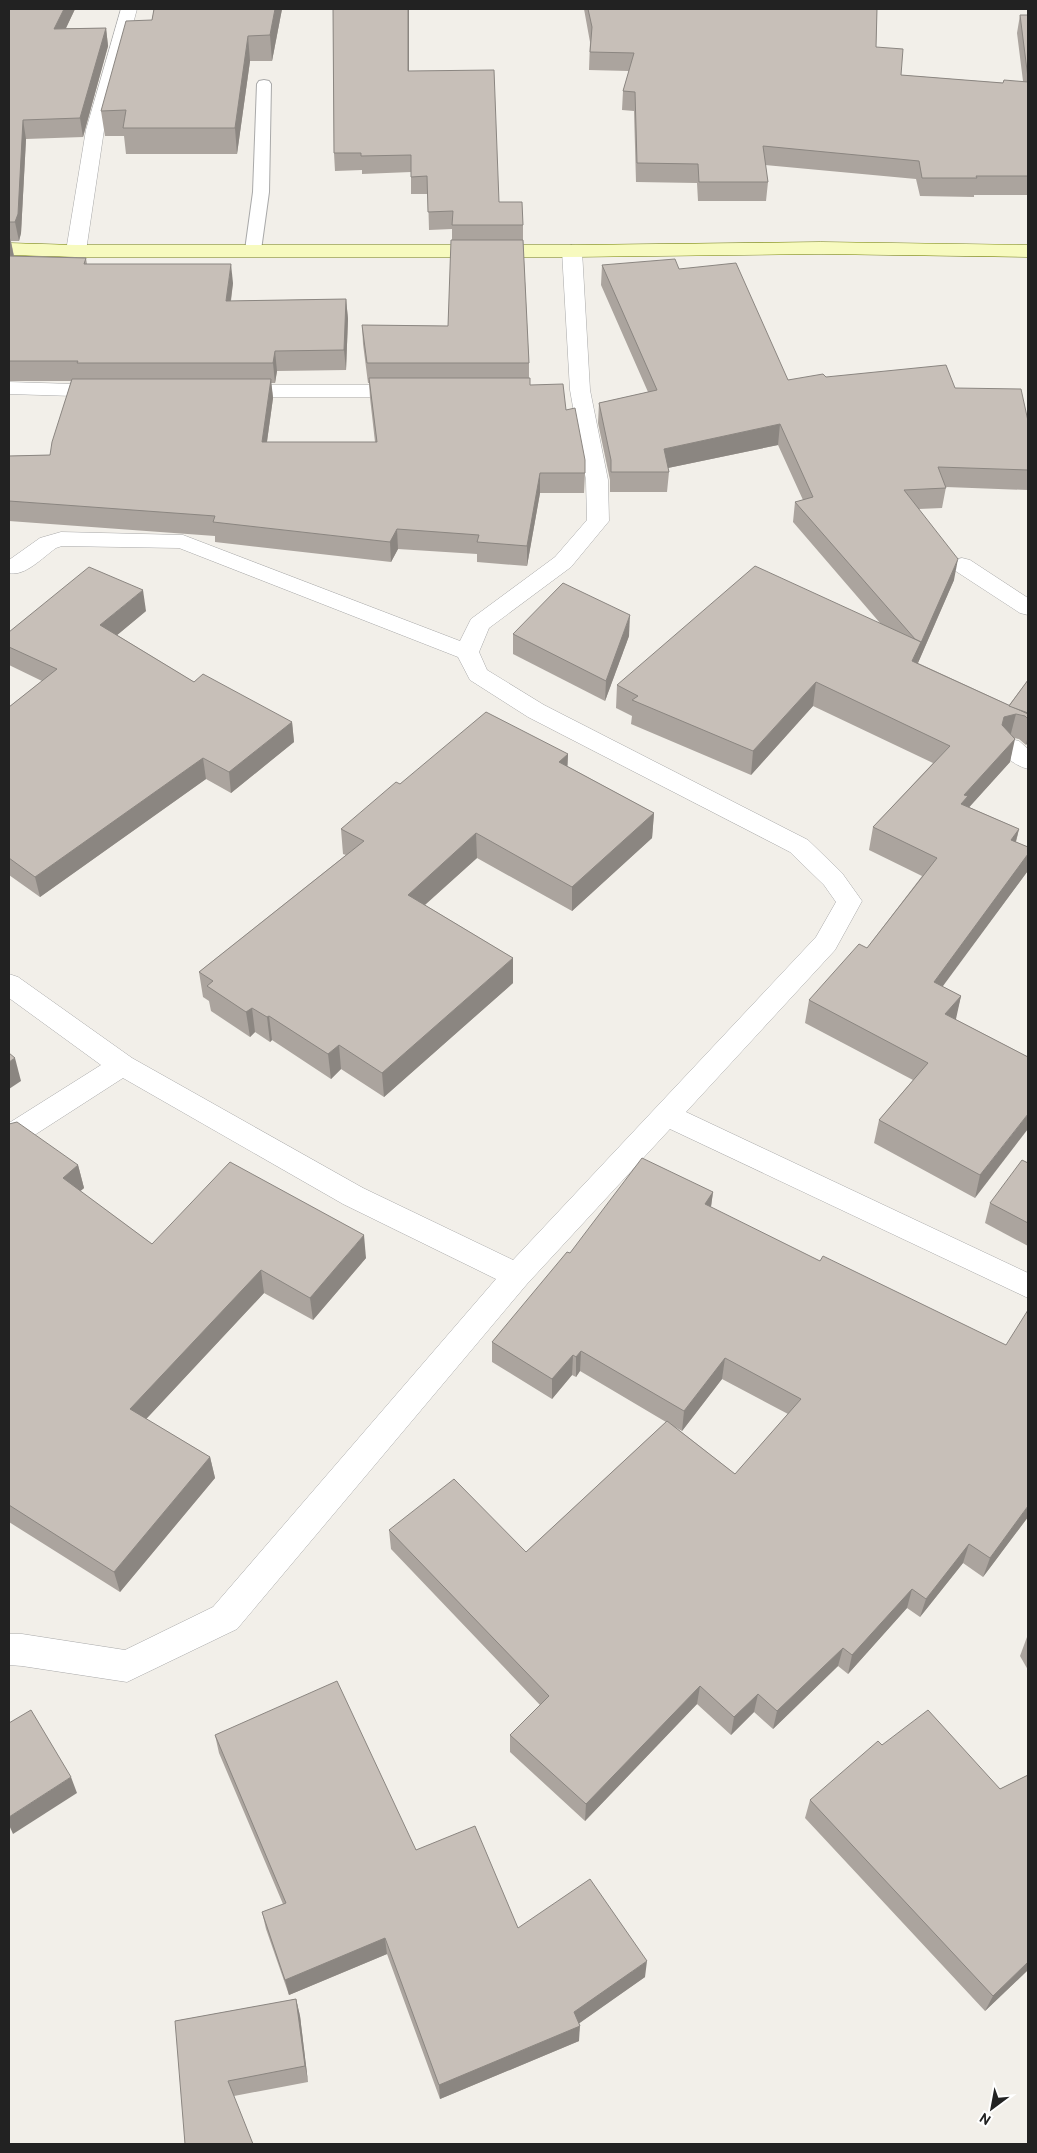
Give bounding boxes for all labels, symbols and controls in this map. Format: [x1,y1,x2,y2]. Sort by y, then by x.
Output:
north arrow [967,2083,1017,2133]
text: N [977,2108,995,2128]

